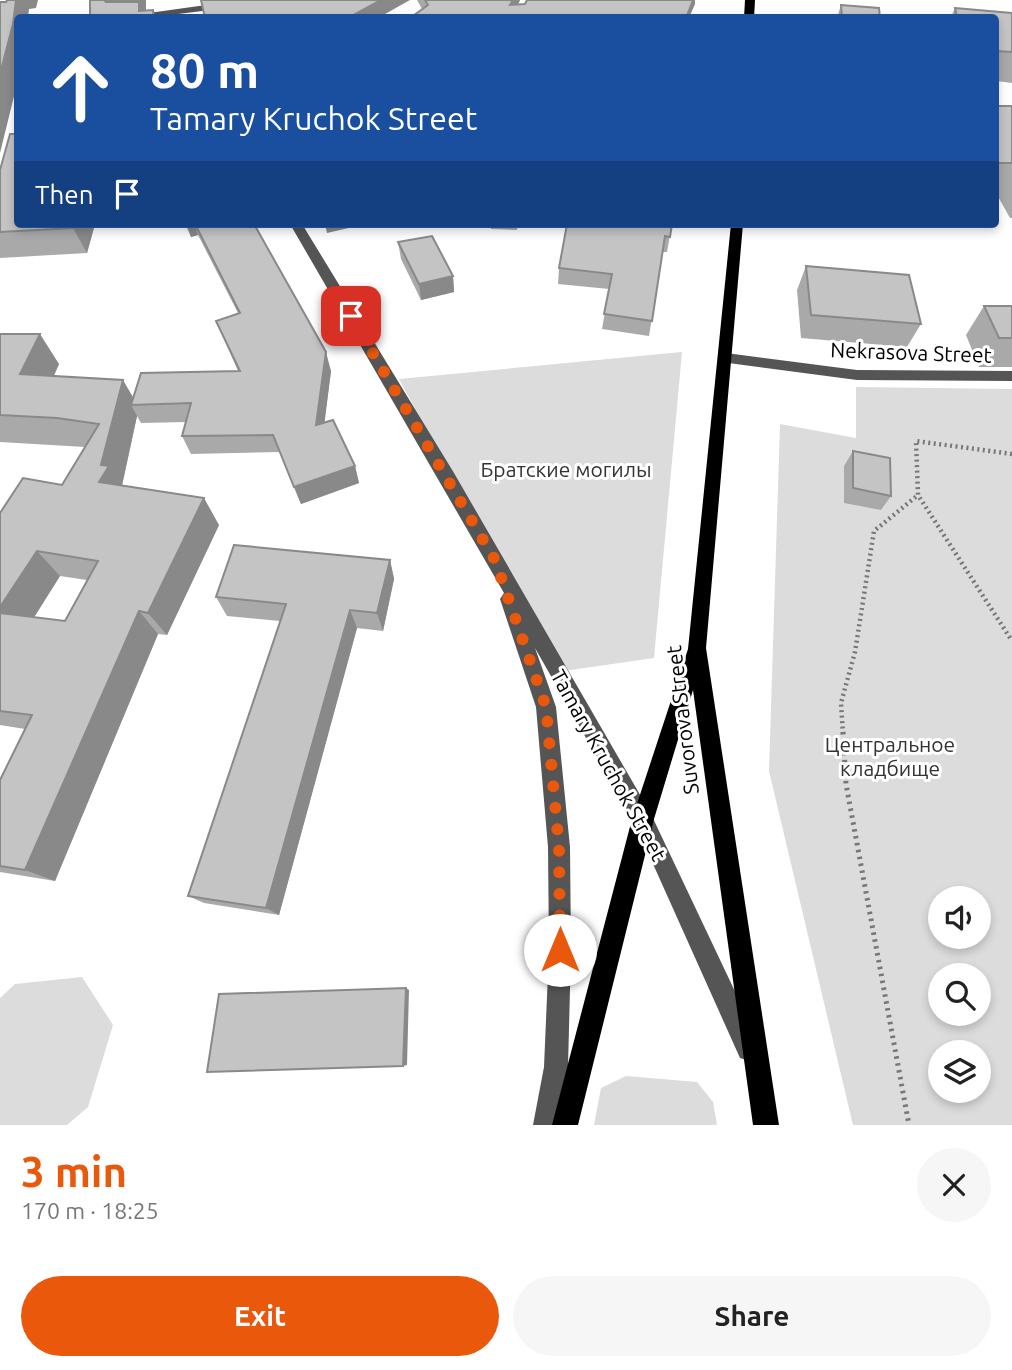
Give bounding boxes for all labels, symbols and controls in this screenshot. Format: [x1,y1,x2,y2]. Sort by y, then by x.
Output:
icon: ahead [35,42,126,133]
text: 80 m [150,42,259,97]
text: Tamary Kruchok Street [150,100,477,136]
icon: arrive [108,175,146,213]
text: Then [35,180,94,209]
pin [321,286,381,346]
icon: arrive [332,297,370,335]
street label: Nekrasova Street [830,337,992,367]
park label: Братские могилы [480,457,652,481]
street label: Suvorova Street [661,644,703,796]
street label: Tamary Kruchok Street [546,665,672,865]
park label: Центральное кладбище [825,732,955,780]
map controls [928,886,991,1103]
button: sound [928,886,991,949]
position arrow [523,913,597,987]
button: search [928,963,991,1026]
button: layers [928,1040,991,1103]
text: 3 min [21,1148,127,1195]
button: close [917,1148,991,1222]
text: 170 m · 18:25 [21,1198,159,1223]
button: Exit [21,1276,499,1356]
button: Share [513,1276,991,1356]

